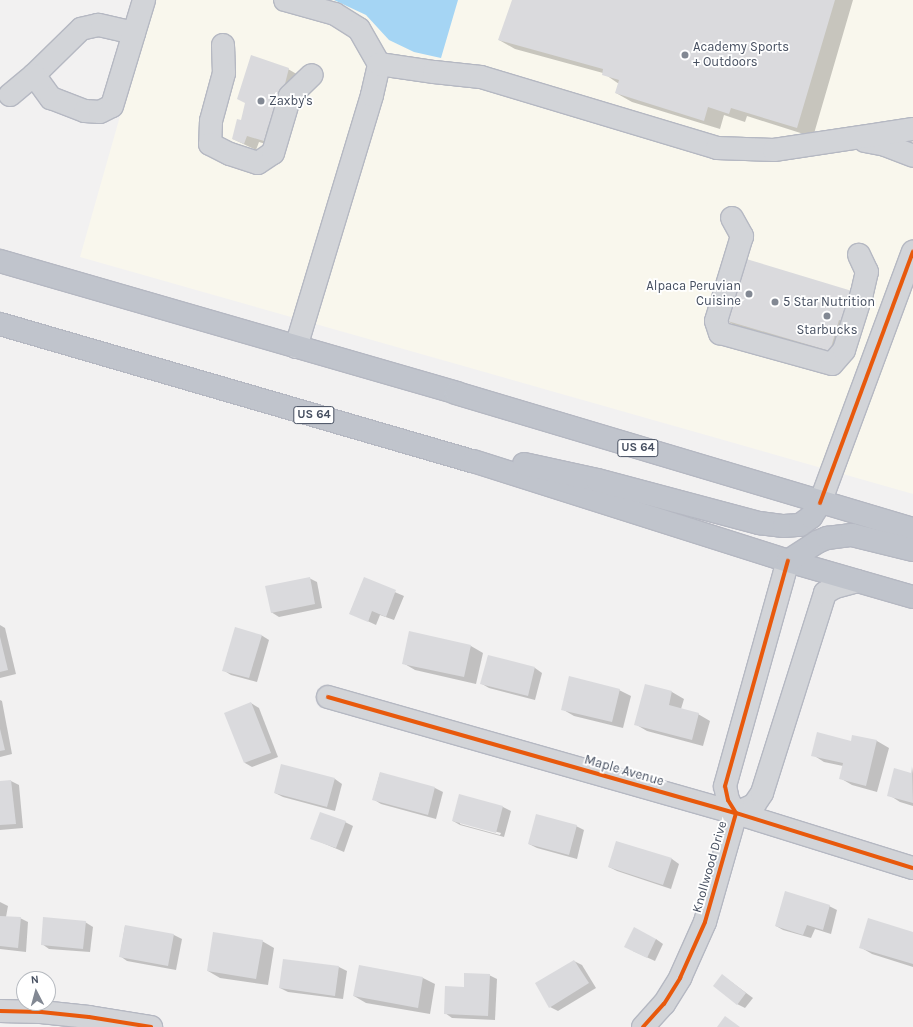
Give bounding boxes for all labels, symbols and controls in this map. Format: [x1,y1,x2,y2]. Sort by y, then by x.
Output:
place label: Academy Sports + Outdoors [693,40,789,71]
marker: Academy Sports + Outdoors [680,50,690,60]
place label: Zaxby's [269,93,313,109]
marker: Zaxby's [256,96,266,106]
place label: Alpaca Peruvian Cuisine [646,279,741,310]
marker: Alpaca Peruvian Cuisine [744,289,754,299]
place label: 5 Star Nutrition [783,294,875,310]
marker: 5 Star Nutrition [770,297,780,307]
marker: Starbucks [822,311,832,321]
place label: Starbucks [796,322,858,338]
road number: US 64 [293,405,335,425]
road number: US 64 [617,438,659,458]
street label: Maple Avenue [582,752,666,790]
street label: Knollwood Drive [689,819,731,915]
north arrow [16,971,56,1011]
text: N [30,973,39,986]

